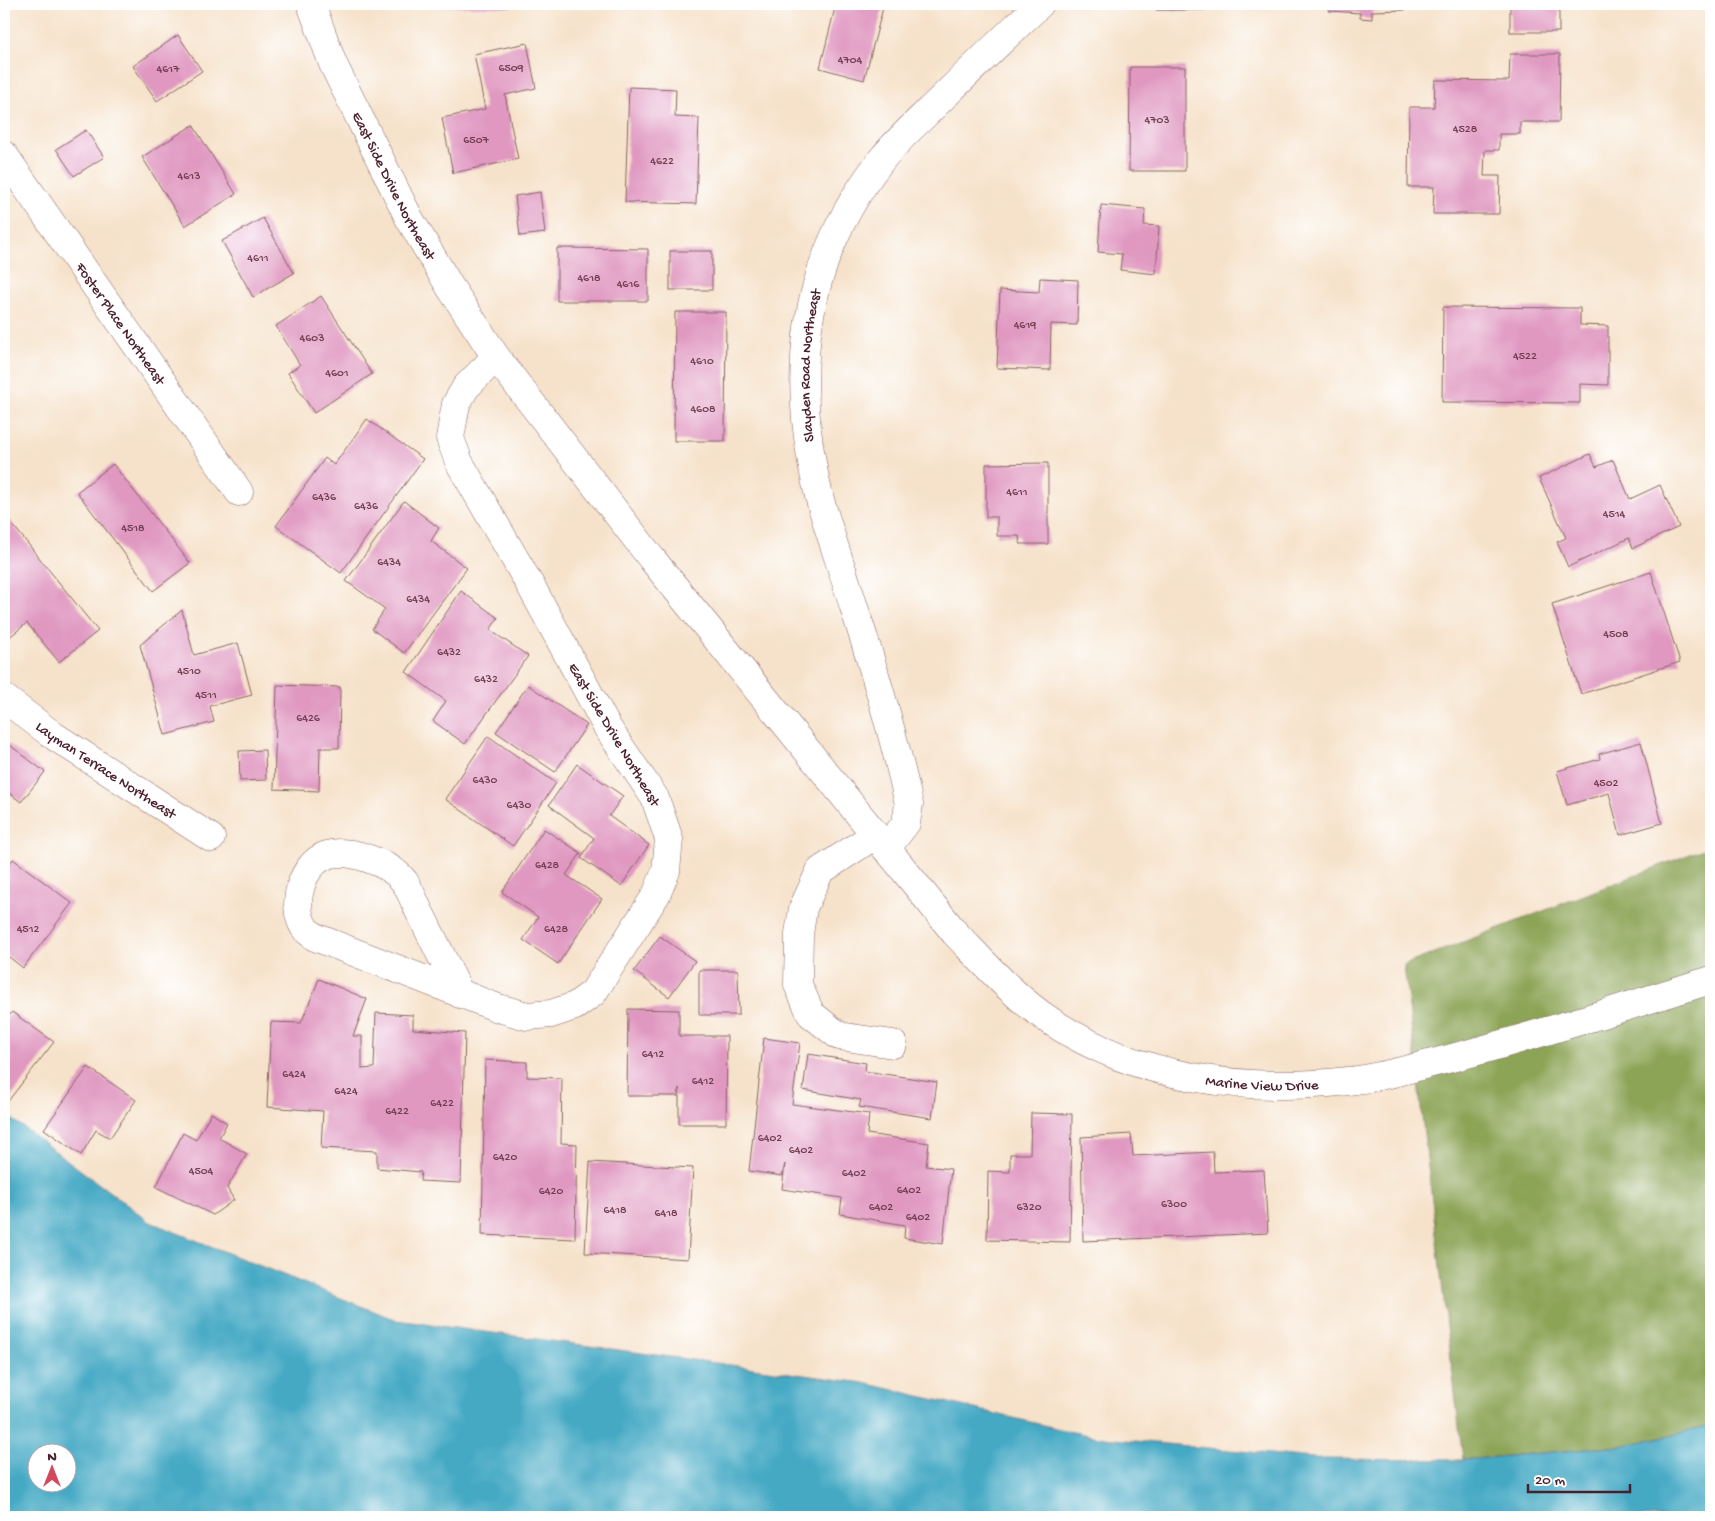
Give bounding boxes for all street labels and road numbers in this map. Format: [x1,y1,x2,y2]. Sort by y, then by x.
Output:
street label: East Side Drive Northeast [347,109,440,265]
street label: Foster Place Northeast [70,259,170,390]
street label: Slayden Road Northeast [797,285,827,443]
street label: East Side Drive Northeast [563,660,664,812]
street label: Layman Terrace Northeast [31,718,181,825]
street label: Marine View Drive [1204,1072,1319,1096]

